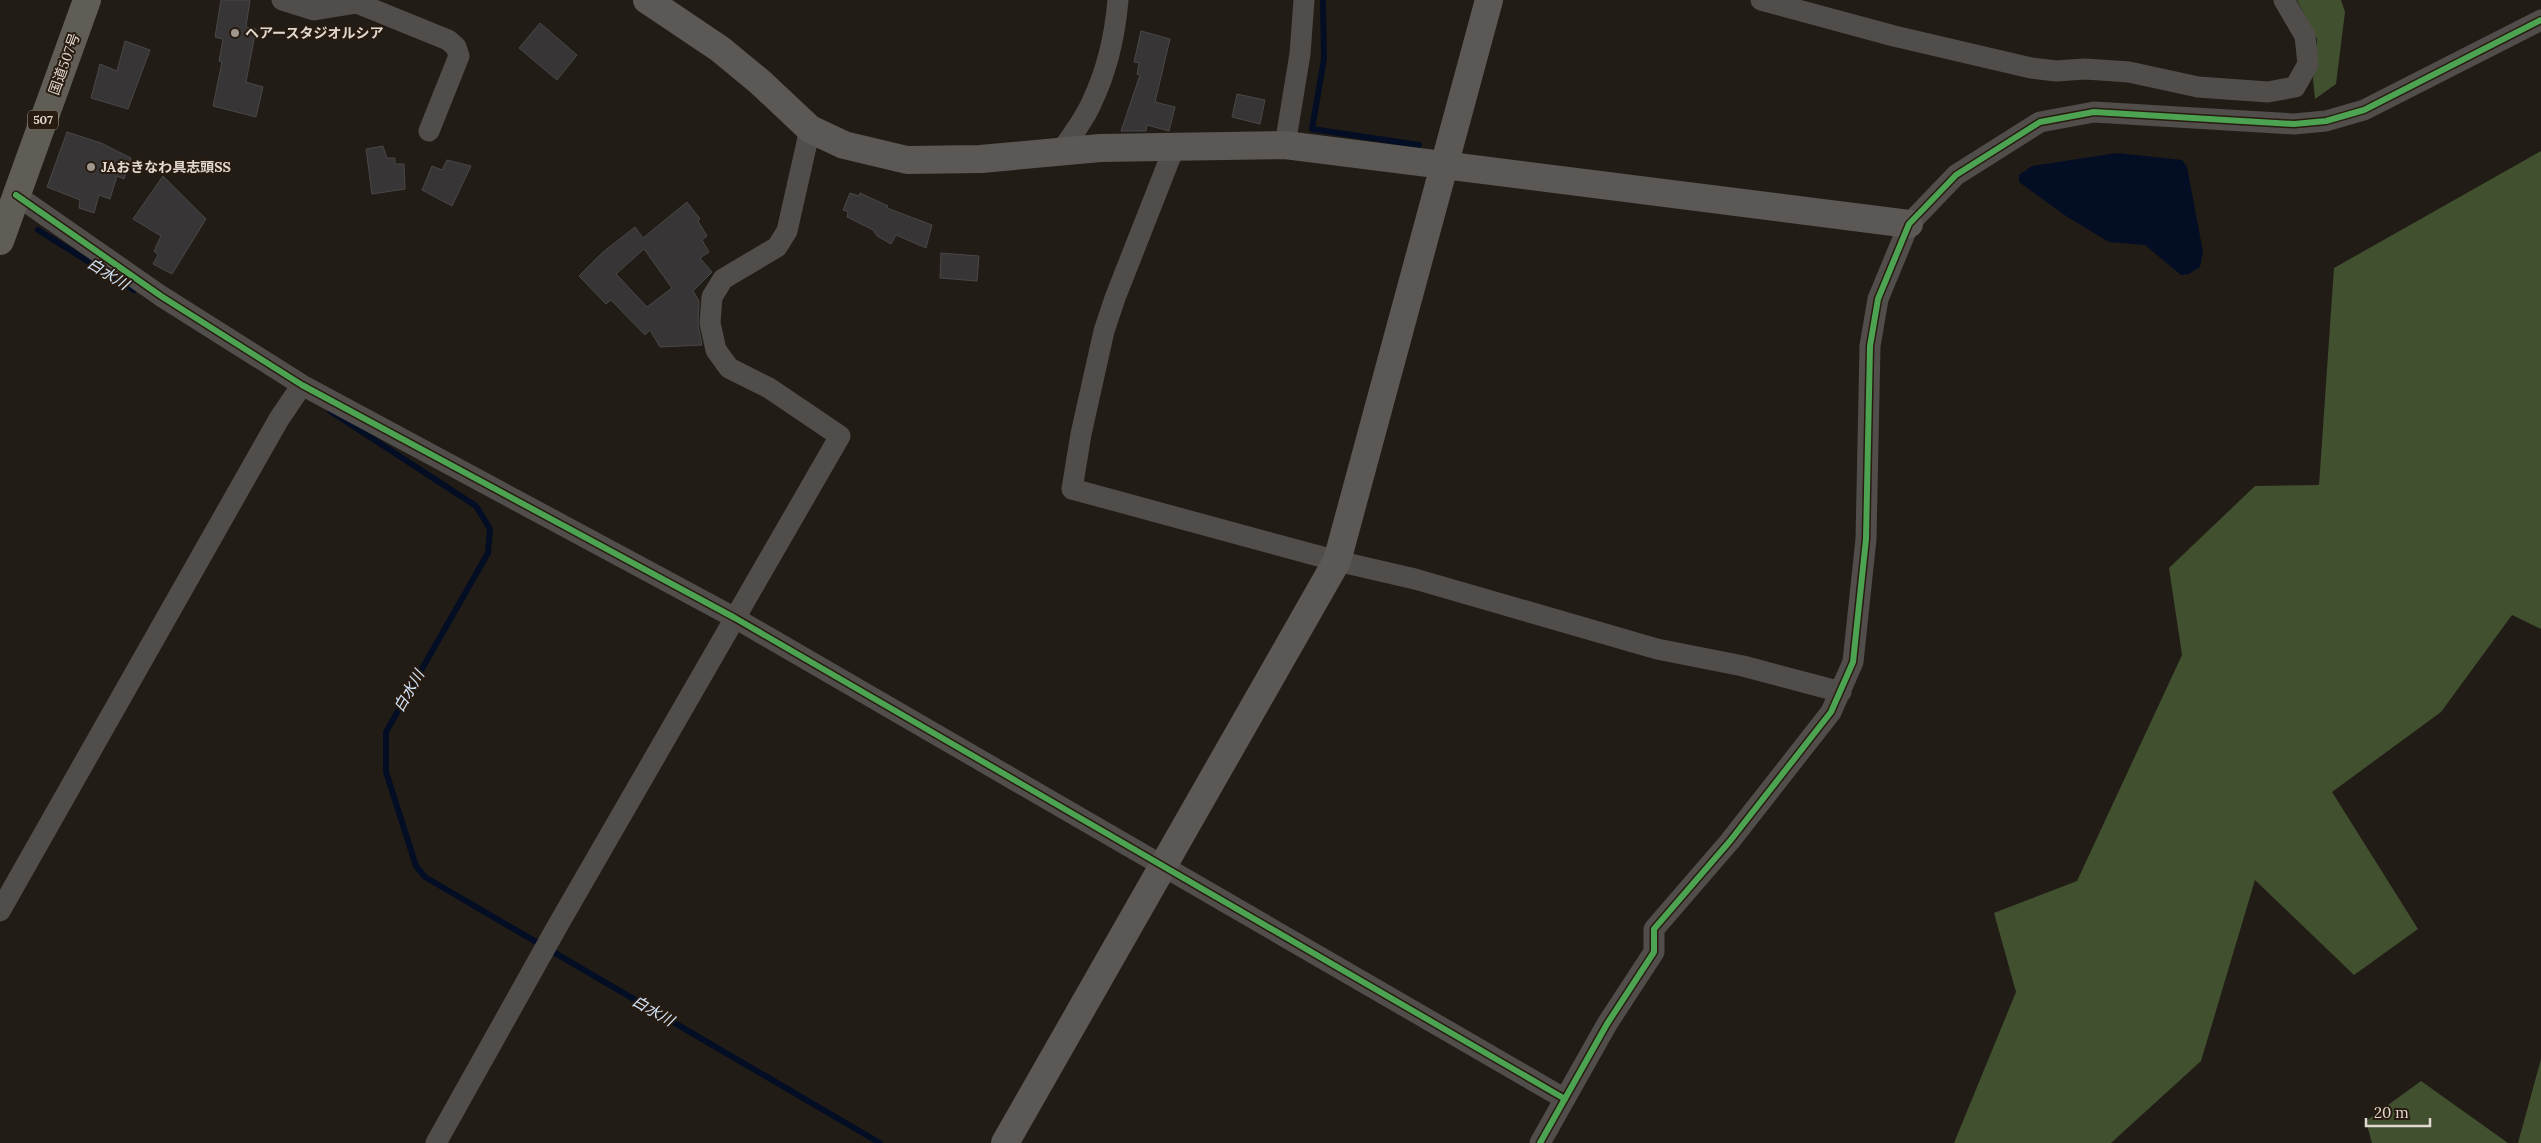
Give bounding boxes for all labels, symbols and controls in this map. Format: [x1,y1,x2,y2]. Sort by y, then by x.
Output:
place label: ヘアースタジオルシア [245,24,383,42]
marker: ヘアースタジオルシア [229,27,241,39]
street label: 国道507号 [45,31,83,97]
road number: 507 [28,110,58,130]
place label: JAおきなわ具志頭SS [101,158,231,176]
marker: JAおきなわ具志頭SS [85,161,97,173]
water label: 白水川 [84,254,134,295]
water label: 白水川 [389,665,429,715]
water label: 白水川 [629,991,679,1031]
scale bar [2366,1096,2430,1128]
text: 20 m [2374,1103,2409,1122]

